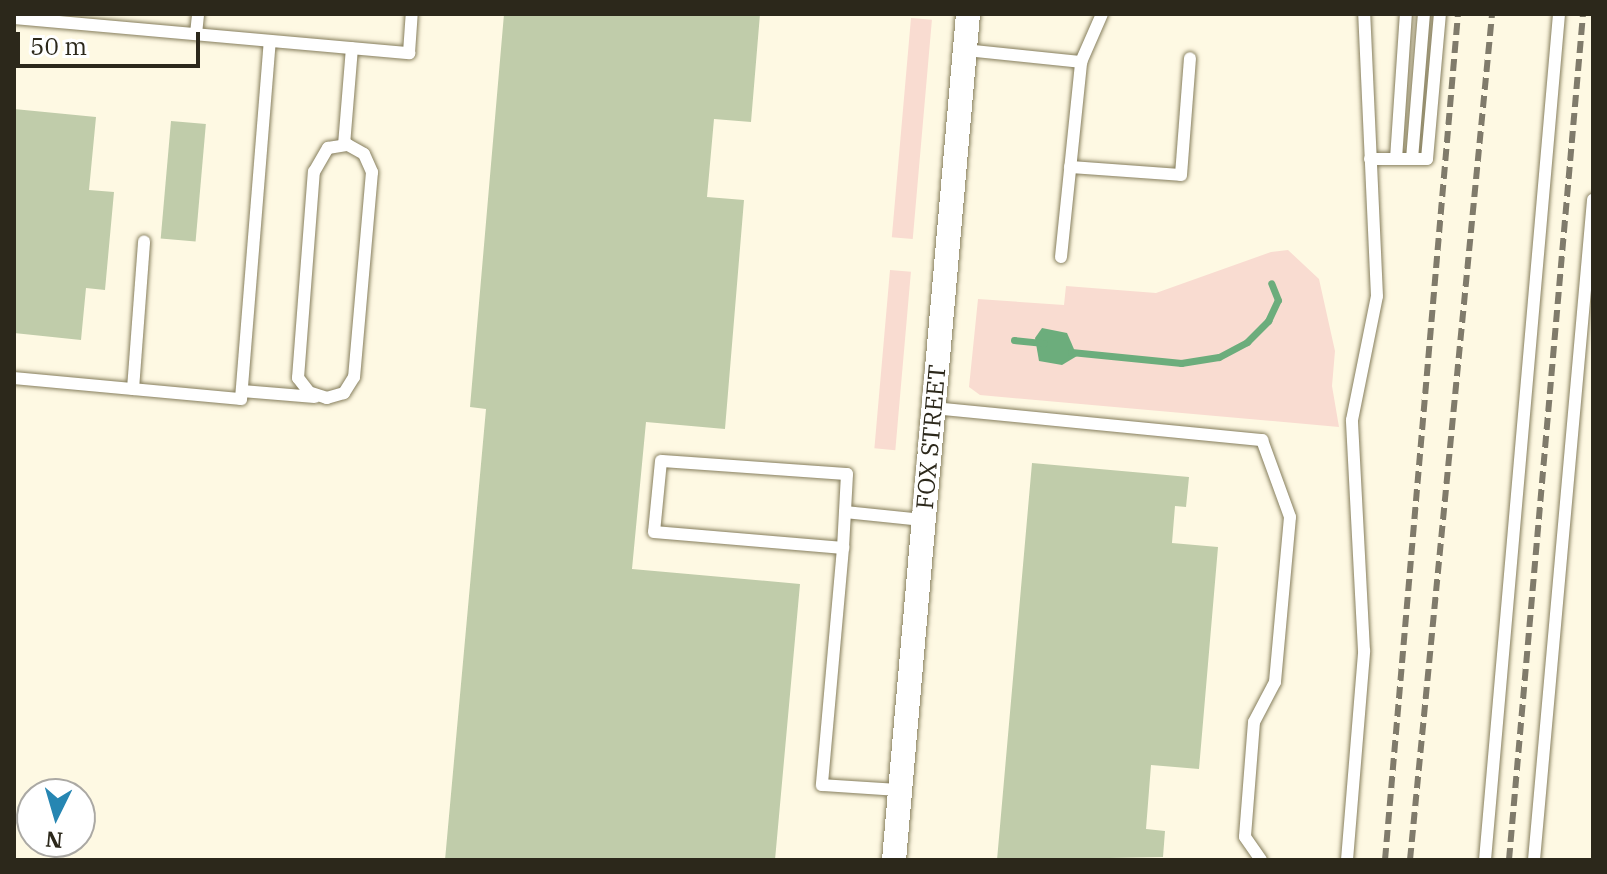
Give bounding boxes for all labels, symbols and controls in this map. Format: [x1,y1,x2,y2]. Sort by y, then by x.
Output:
scale bar [20,16,204,66]
text: 50 m [30,30,87,62]
street label: FOX STREET [910,363,952,511]
north arrow [16,778,96,858]
text: N [44,825,64,856]

